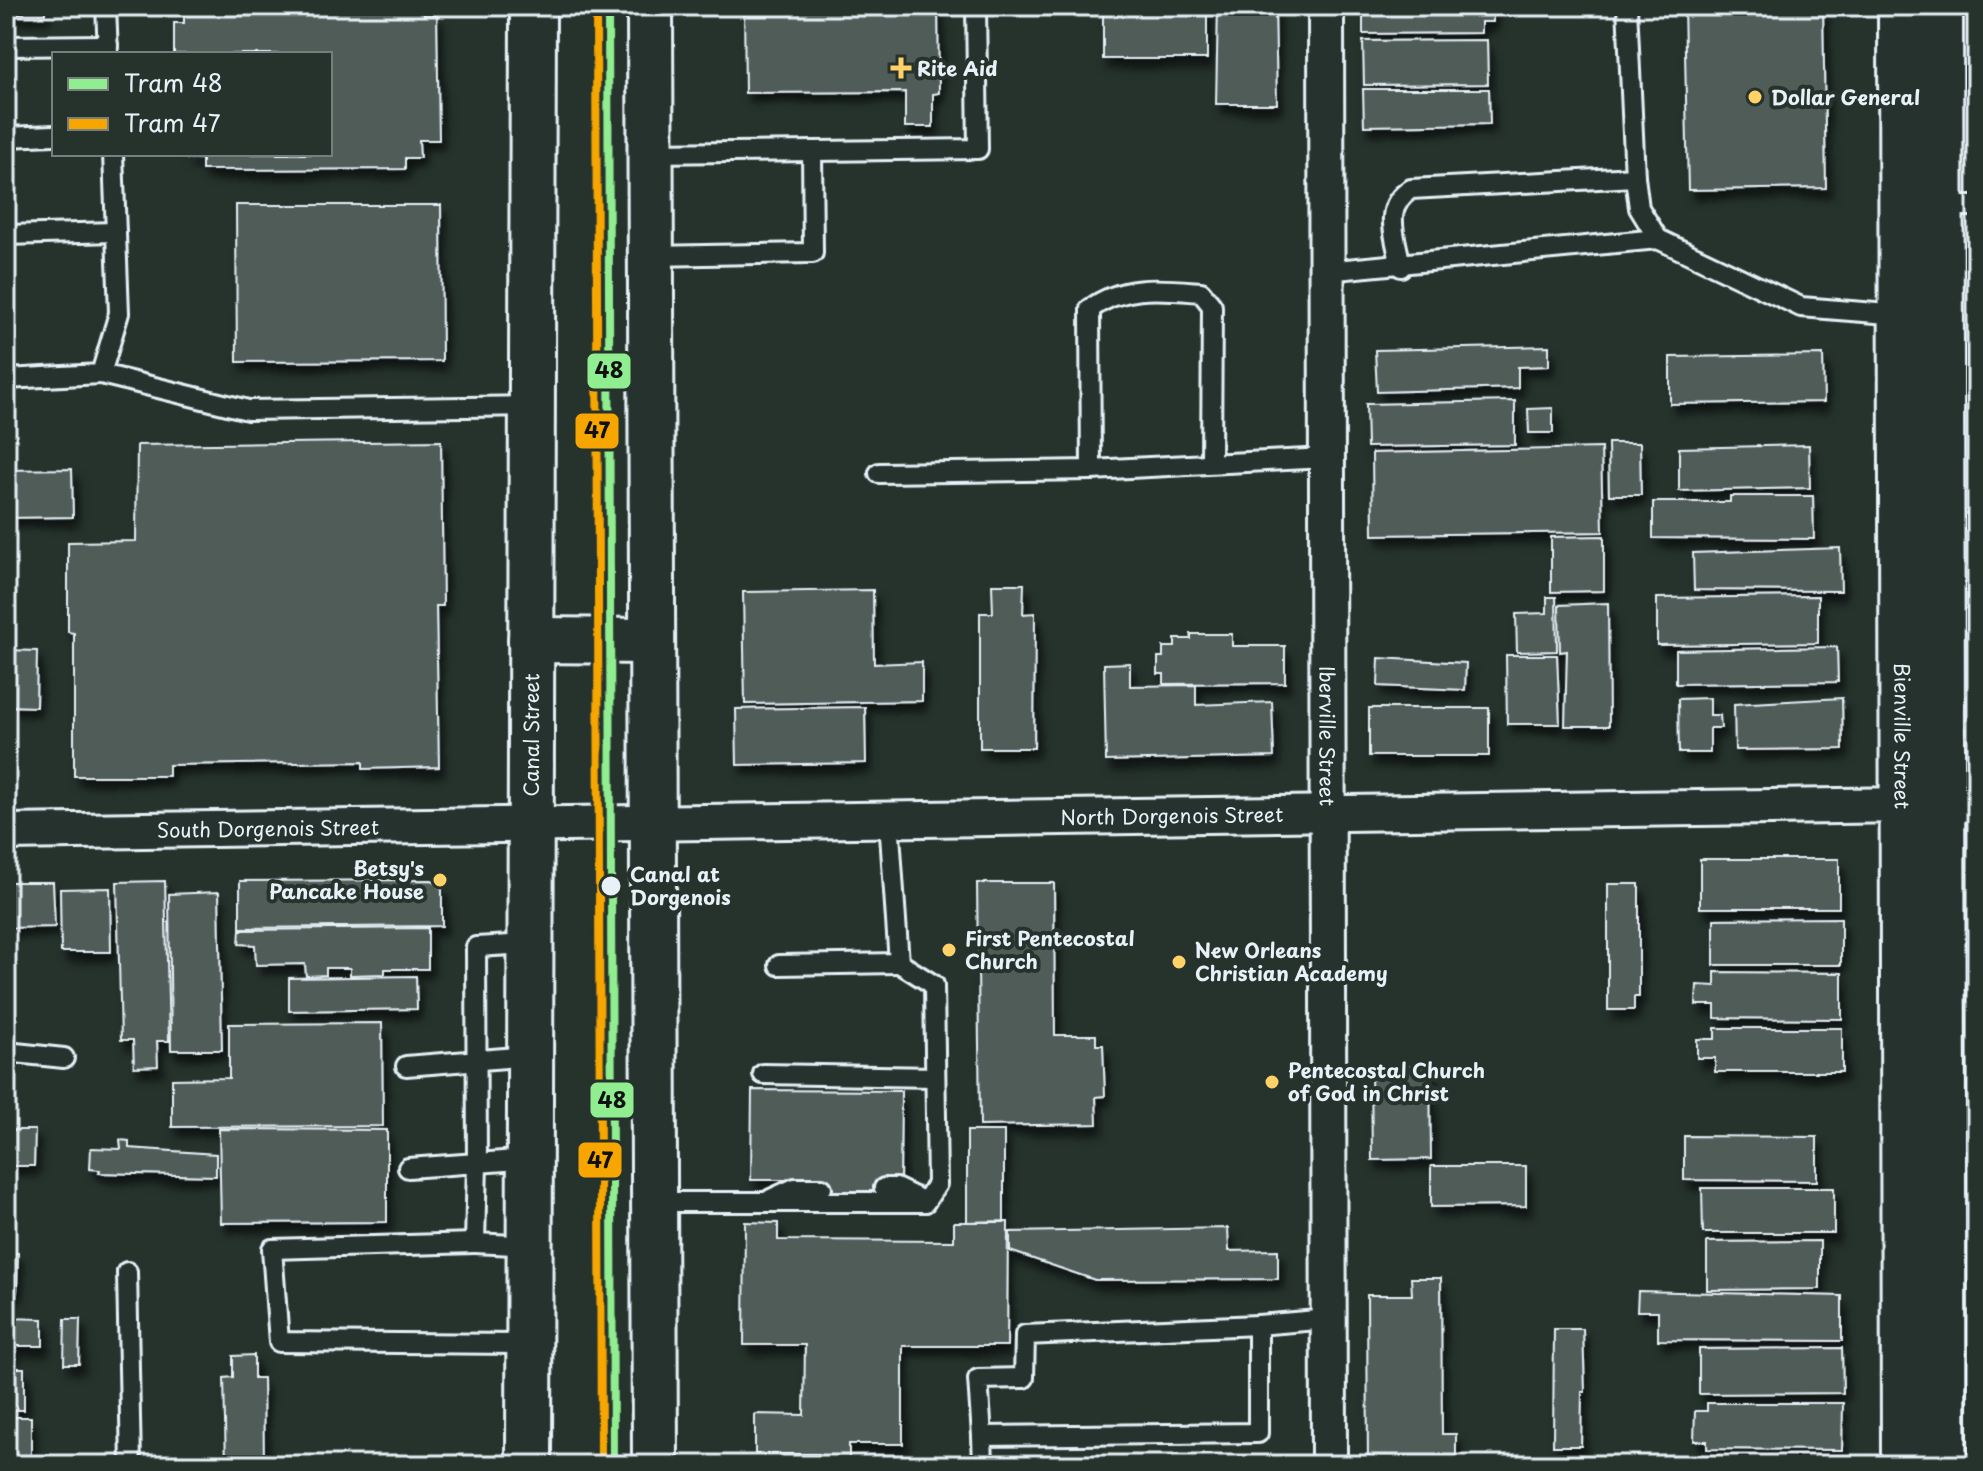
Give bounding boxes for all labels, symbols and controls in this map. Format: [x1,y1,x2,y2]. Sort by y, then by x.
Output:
legend [52,52,332,156]
place label: Rite Aid [917,53,998,83]
marker: Rite Aid [892,59,910,77]
text: Tram 48 [124,64,223,100]
place label: Dollar General [1771,82,1920,112]
marker: Dollar General [1746,88,1764,106]
text: Tram 47 [124,104,221,140]
line badge: 48 [586,352,632,390]
text: 48 [595,352,623,385]
line badge: 47 [574,412,620,450]
text: 47 [584,412,611,445]
street label: Bienville Street [1887,663,1918,809]
street label: Iberville Street [1312,666,1343,806]
street label: Canal Street [516,673,546,797]
street label: North Dorgenois Street [1060,799,1284,832]
street label: South Dorgenois Street [157,812,379,845]
place label: Betsy's Pancake House [269,853,424,906]
place label: Canal at Dorgenois [630,859,731,912]
marker: Betsy's Pancake House [431,871,449,889]
marker: Canal at Dorgenois [599,874,623,898]
place label: First Pentecostal Church [965,923,1135,976]
place label: New Orleans Christian Academy [1195,935,1388,988]
marker: First Pentecostal Church [940,941,958,959]
marker: New Orleans Christian Academy [1170,953,1188,971]
place label: Pentecostal Church of God in Christ [1288,1055,1485,1108]
marker: Pentecostal Church of God in Christ [1263,1073,1281,1091]
line badge: 48 [589,1081,635,1119]
text: 48 [598,1082,626,1115]
line badge: 47 [577,1141,623,1179]
text: 47 [587,1142,614,1175]

